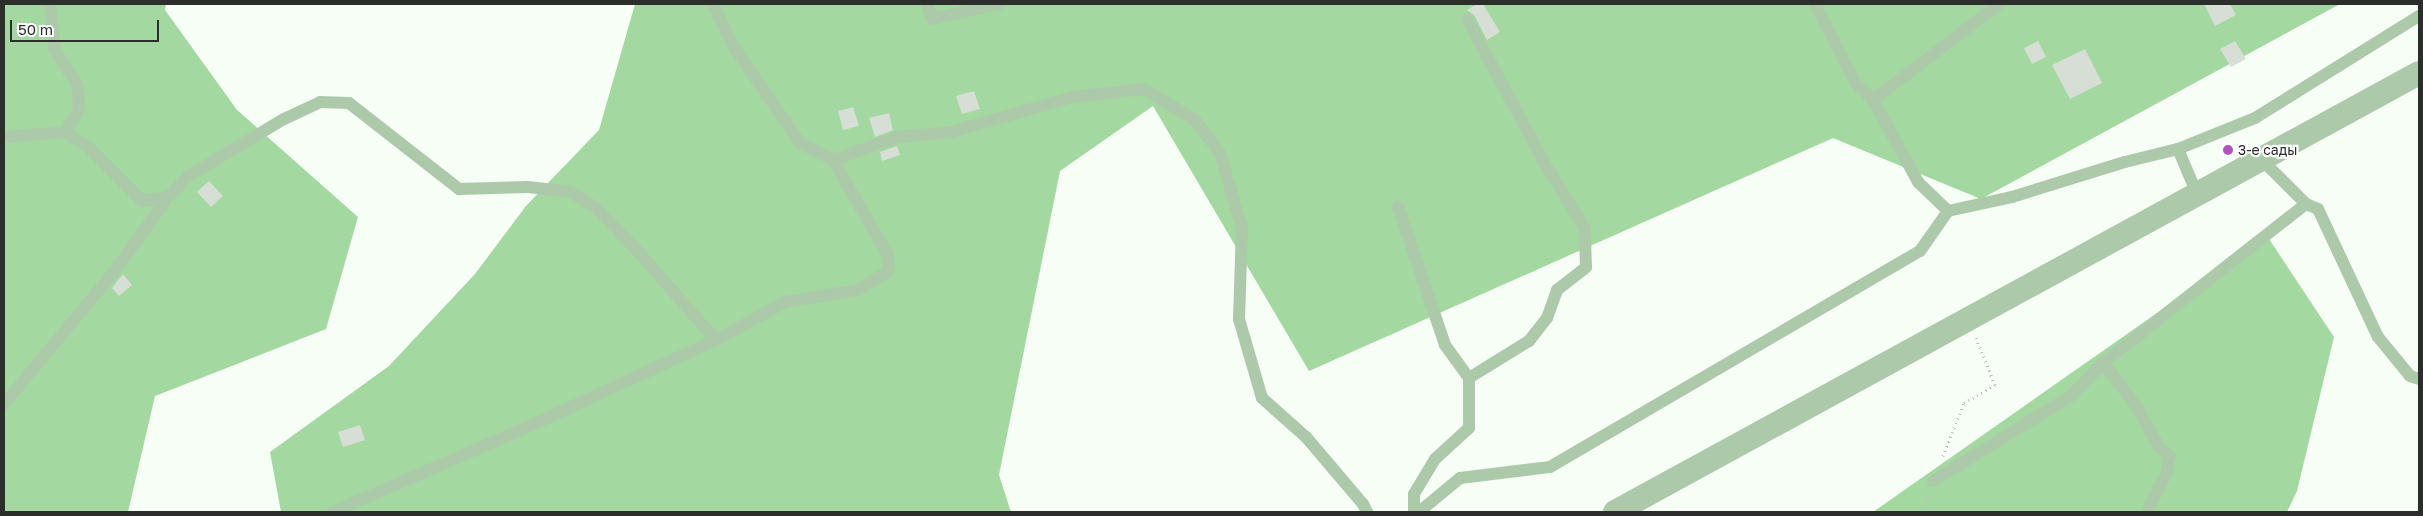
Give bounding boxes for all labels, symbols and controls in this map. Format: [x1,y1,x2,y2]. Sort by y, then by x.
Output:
scale bar [12,10,161,42]
text: 50 m [18,20,53,38]
place label: 3-е сады [2238,142,2297,158]
marker: 3-е сады [2222,144,2234,156]

